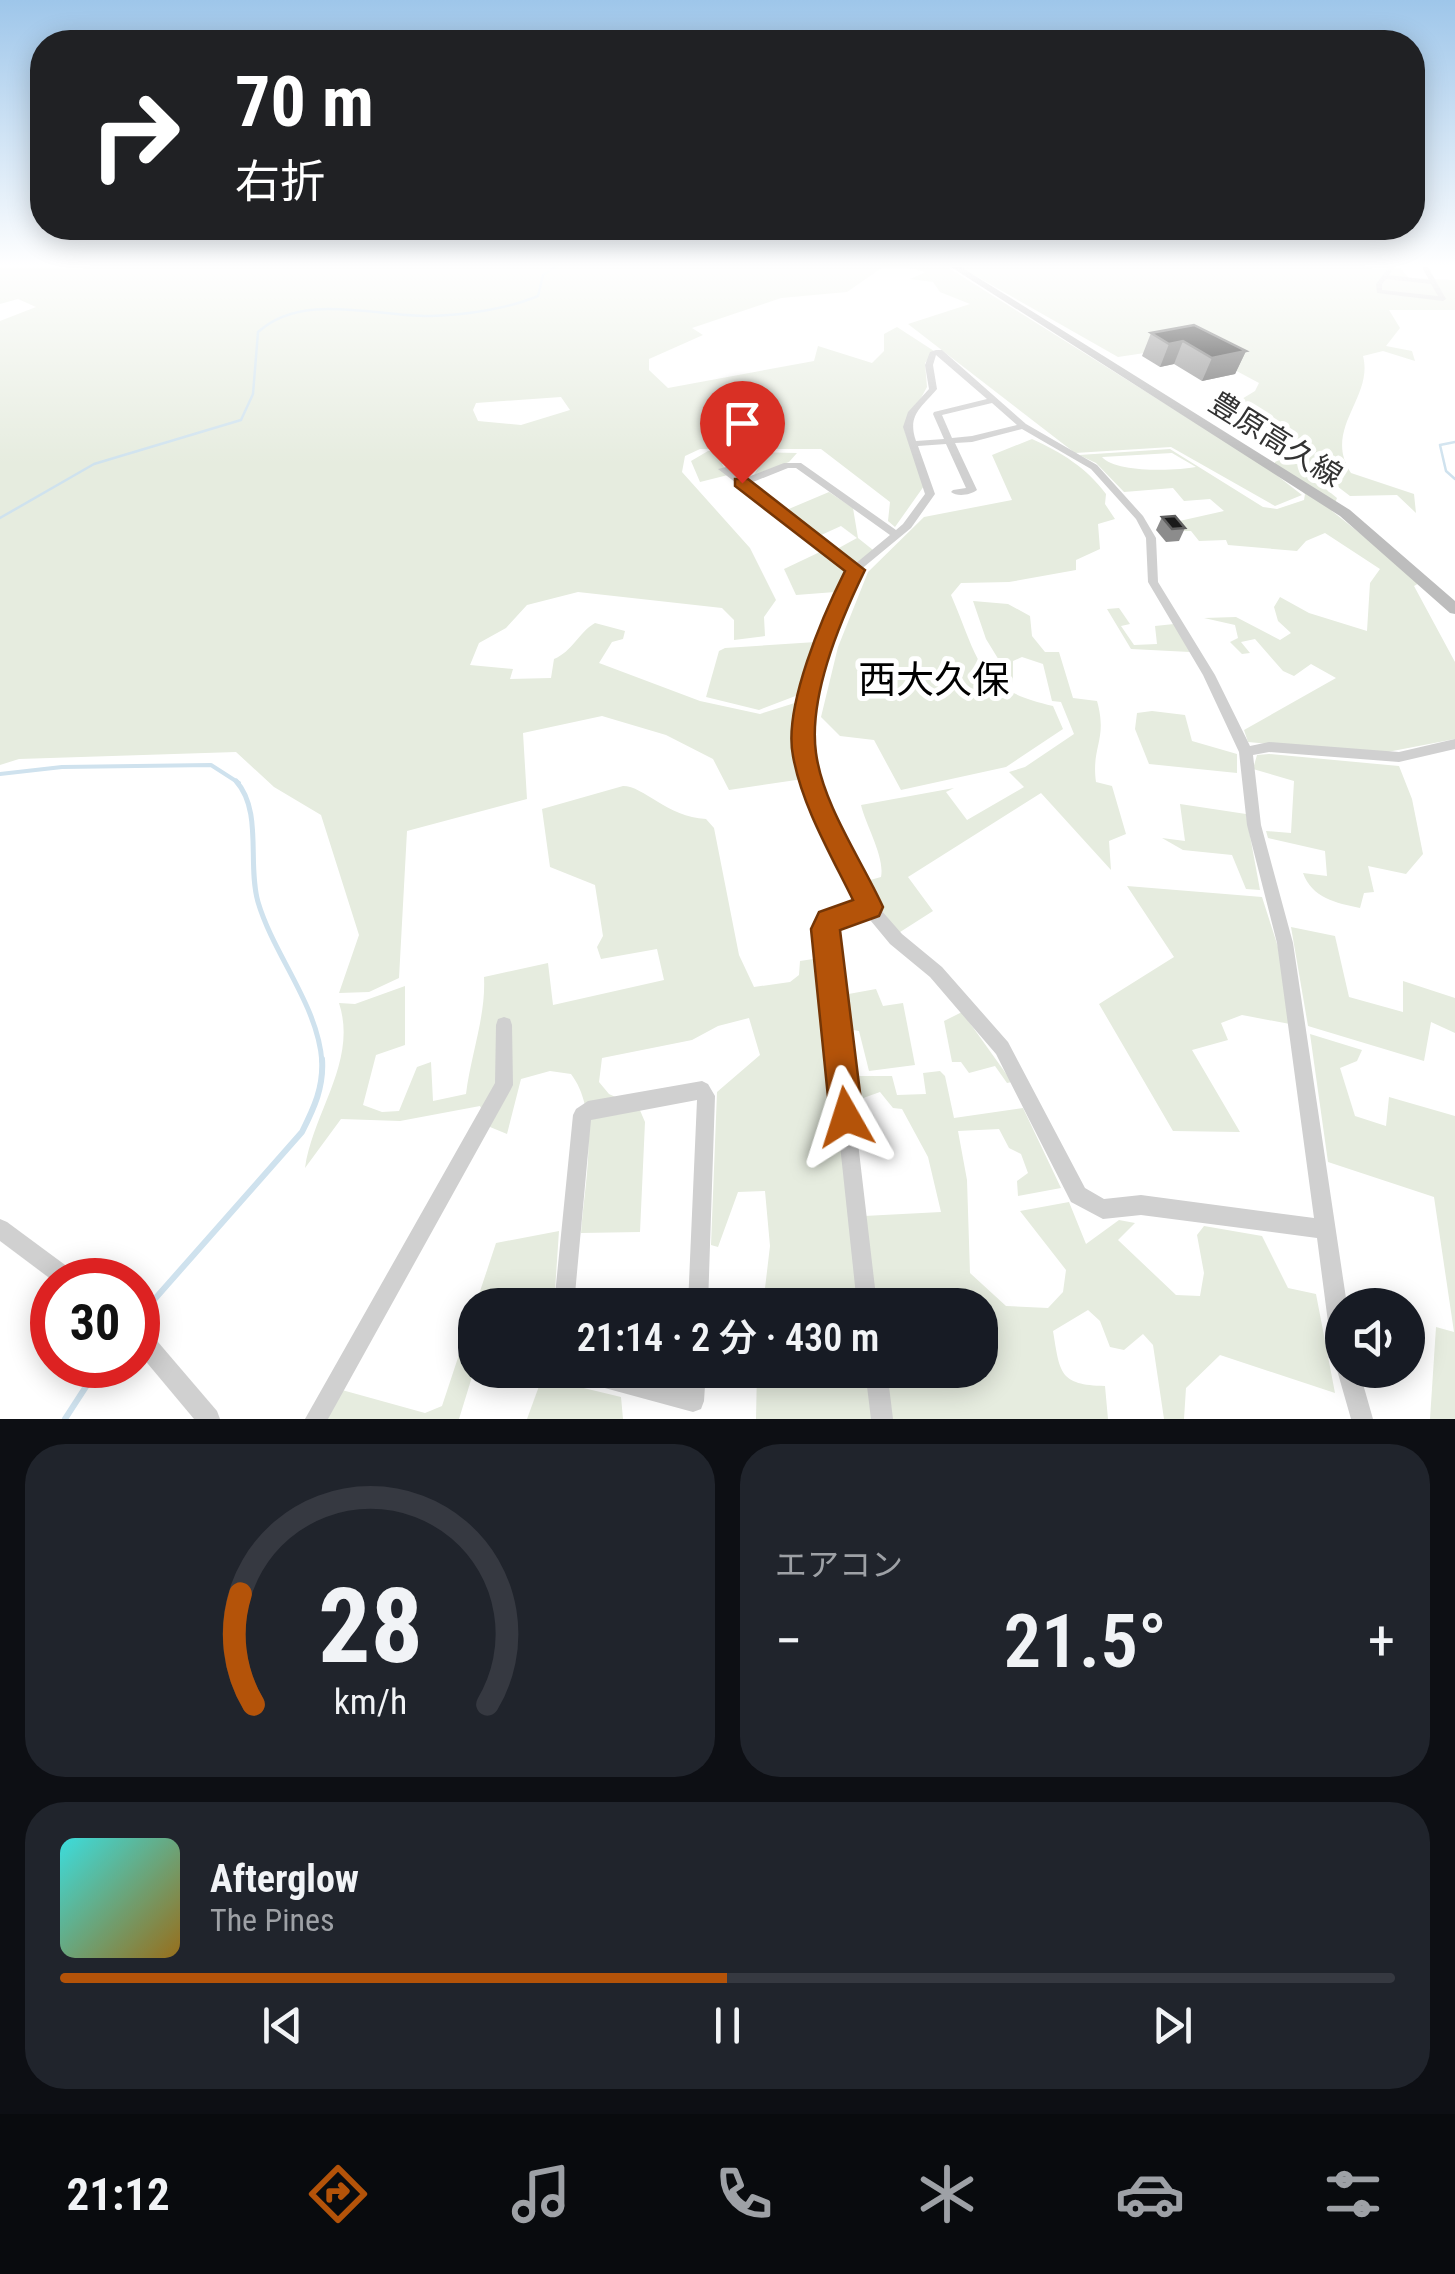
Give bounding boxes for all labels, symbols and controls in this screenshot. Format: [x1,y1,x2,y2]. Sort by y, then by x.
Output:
text: 70 m [235,61,374,143]
icon: right [70,70,200,200]
text: 右折 [235,155,325,208]
pin [700,381,785,484]
street label: 豊原高久線 [1203,384,1349,494]
icon: arrive [715,396,770,451]
district label: 西大久保 [858,658,1010,702]
position arrow [794,1065,898,1169]
speed limit sign: 30 [30,1258,160,1388]
map controls [1325,1288,1425,1388]
button: sound [1325,1288,1425,1388]
text: 21:14 · 2 分 · 430 m [577,1316,879,1360]
text: エアコン [775,1546,903,1584]
text: 28 [317,1566,423,1687]
text: 21.5° [1003,1597,1167,1685]
text: − [775,1609,803,1673]
text: + [1368,1609,1395,1673]
text: km/h [333,1681,407,1723]
text: Afterglow [210,1857,359,1901]
text: The Pines [210,1901,335,1939]
icon: previous [255,1998,310,2053]
icon: pause [700,1998,755,2053]
icon: next [1145,1998,1200,2053]
icon: directions [303,2159,373,2229]
icon: music [506,2159,576,2229]
icon: phone [709,2159,779,2229]
icon: climate [912,2159,982,2229]
icon: car [1115,2159,1185,2229]
icon: filters [1318,2159,1388,2229]
text: 21:12 [67,2168,170,2221]

